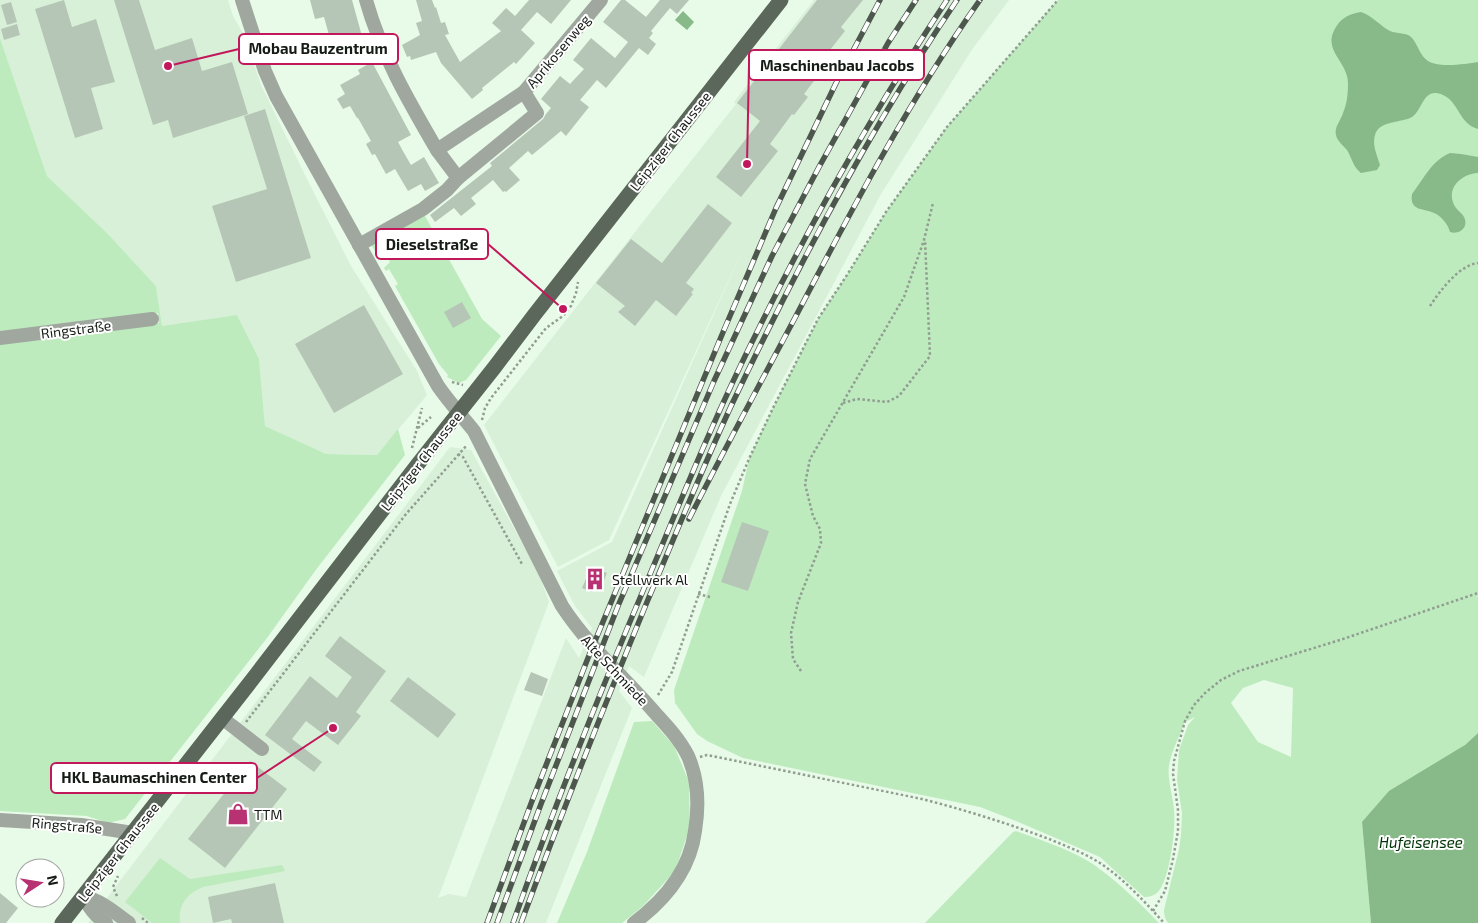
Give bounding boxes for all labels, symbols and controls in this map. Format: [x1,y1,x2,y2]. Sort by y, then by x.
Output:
street label: Aprikosenweg [522,11,594,91]
callout: Mobau Bauzentrum [239,34,398,64]
text: Mobau Bauzentrum [248,39,388,57]
callout: Maschinenbau Jacobs [749,50,924,80]
text: Maschinenbau Jacobs [760,56,914,74]
street label: Leipziger Chaussee [626,88,714,194]
callout: Dieselstraße [376,229,488,259]
text: Dieselstraße [386,235,478,253]
street label: Ringstraße [40,316,112,342]
street label: Leipziger Chaussee [377,408,465,514]
building icon: Stellwerk Al [582,566,608,592]
place label: Stellwerk Al [612,571,689,588]
street label: Alte Schmiede [578,631,652,709]
callout: HKL Baumaschinen Center [51,763,257,793]
text: HKL Baumaschinen Center [61,768,247,786]
street label: Leipziger Chaussee [74,799,162,905]
shop icon: TTM [225,801,251,827]
place label: TTM [254,806,283,823]
street label: Ringstraße [31,813,103,837]
water label: Hufeisensee [1379,833,1463,851]
north arrow [15,858,65,908]
text: N [44,873,63,887]

